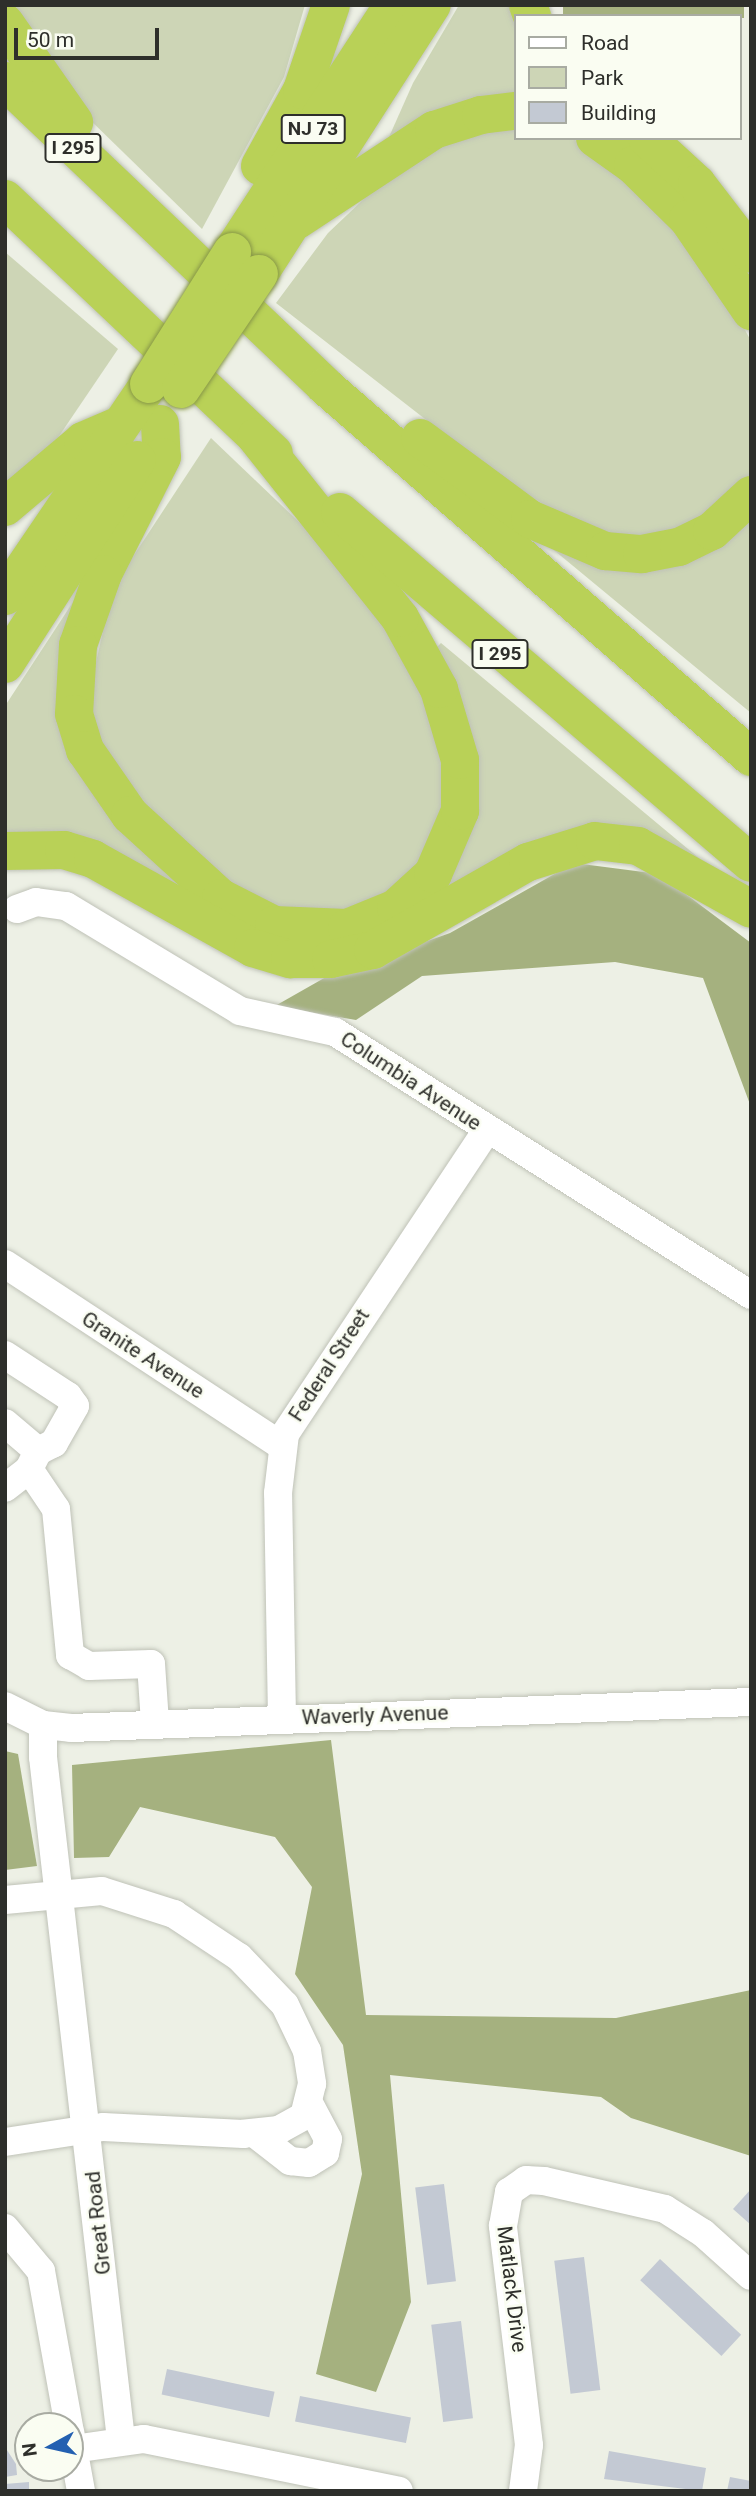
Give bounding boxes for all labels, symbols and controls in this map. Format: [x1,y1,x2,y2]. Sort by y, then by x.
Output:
scale bar [18,14,163,58]
legend [514,14,742,140]
text: 50 m [27,28,74,52]
text: Road [581,31,629,55]
text: Park [581,66,623,90]
text: Building [581,101,656,125]
road number: NJ 73 [280,113,346,144]
road number: I 295 [43,132,103,164]
road number: I 295 [470,638,530,670]
street label: Columbia Avenue [336,1026,486,1136]
street label: Federal Street [283,1304,375,1426]
street label: Granite Avenue [77,1306,209,1404]
street label: Waverly Avenue [301,1700,449,1730]
street label: Great Road [80,2170,116,2276]
street label: Matlack Drive [492,2224,532,2354]
north arrow [14,2412,84,2482]
text: N [17,2441,42,2458]

